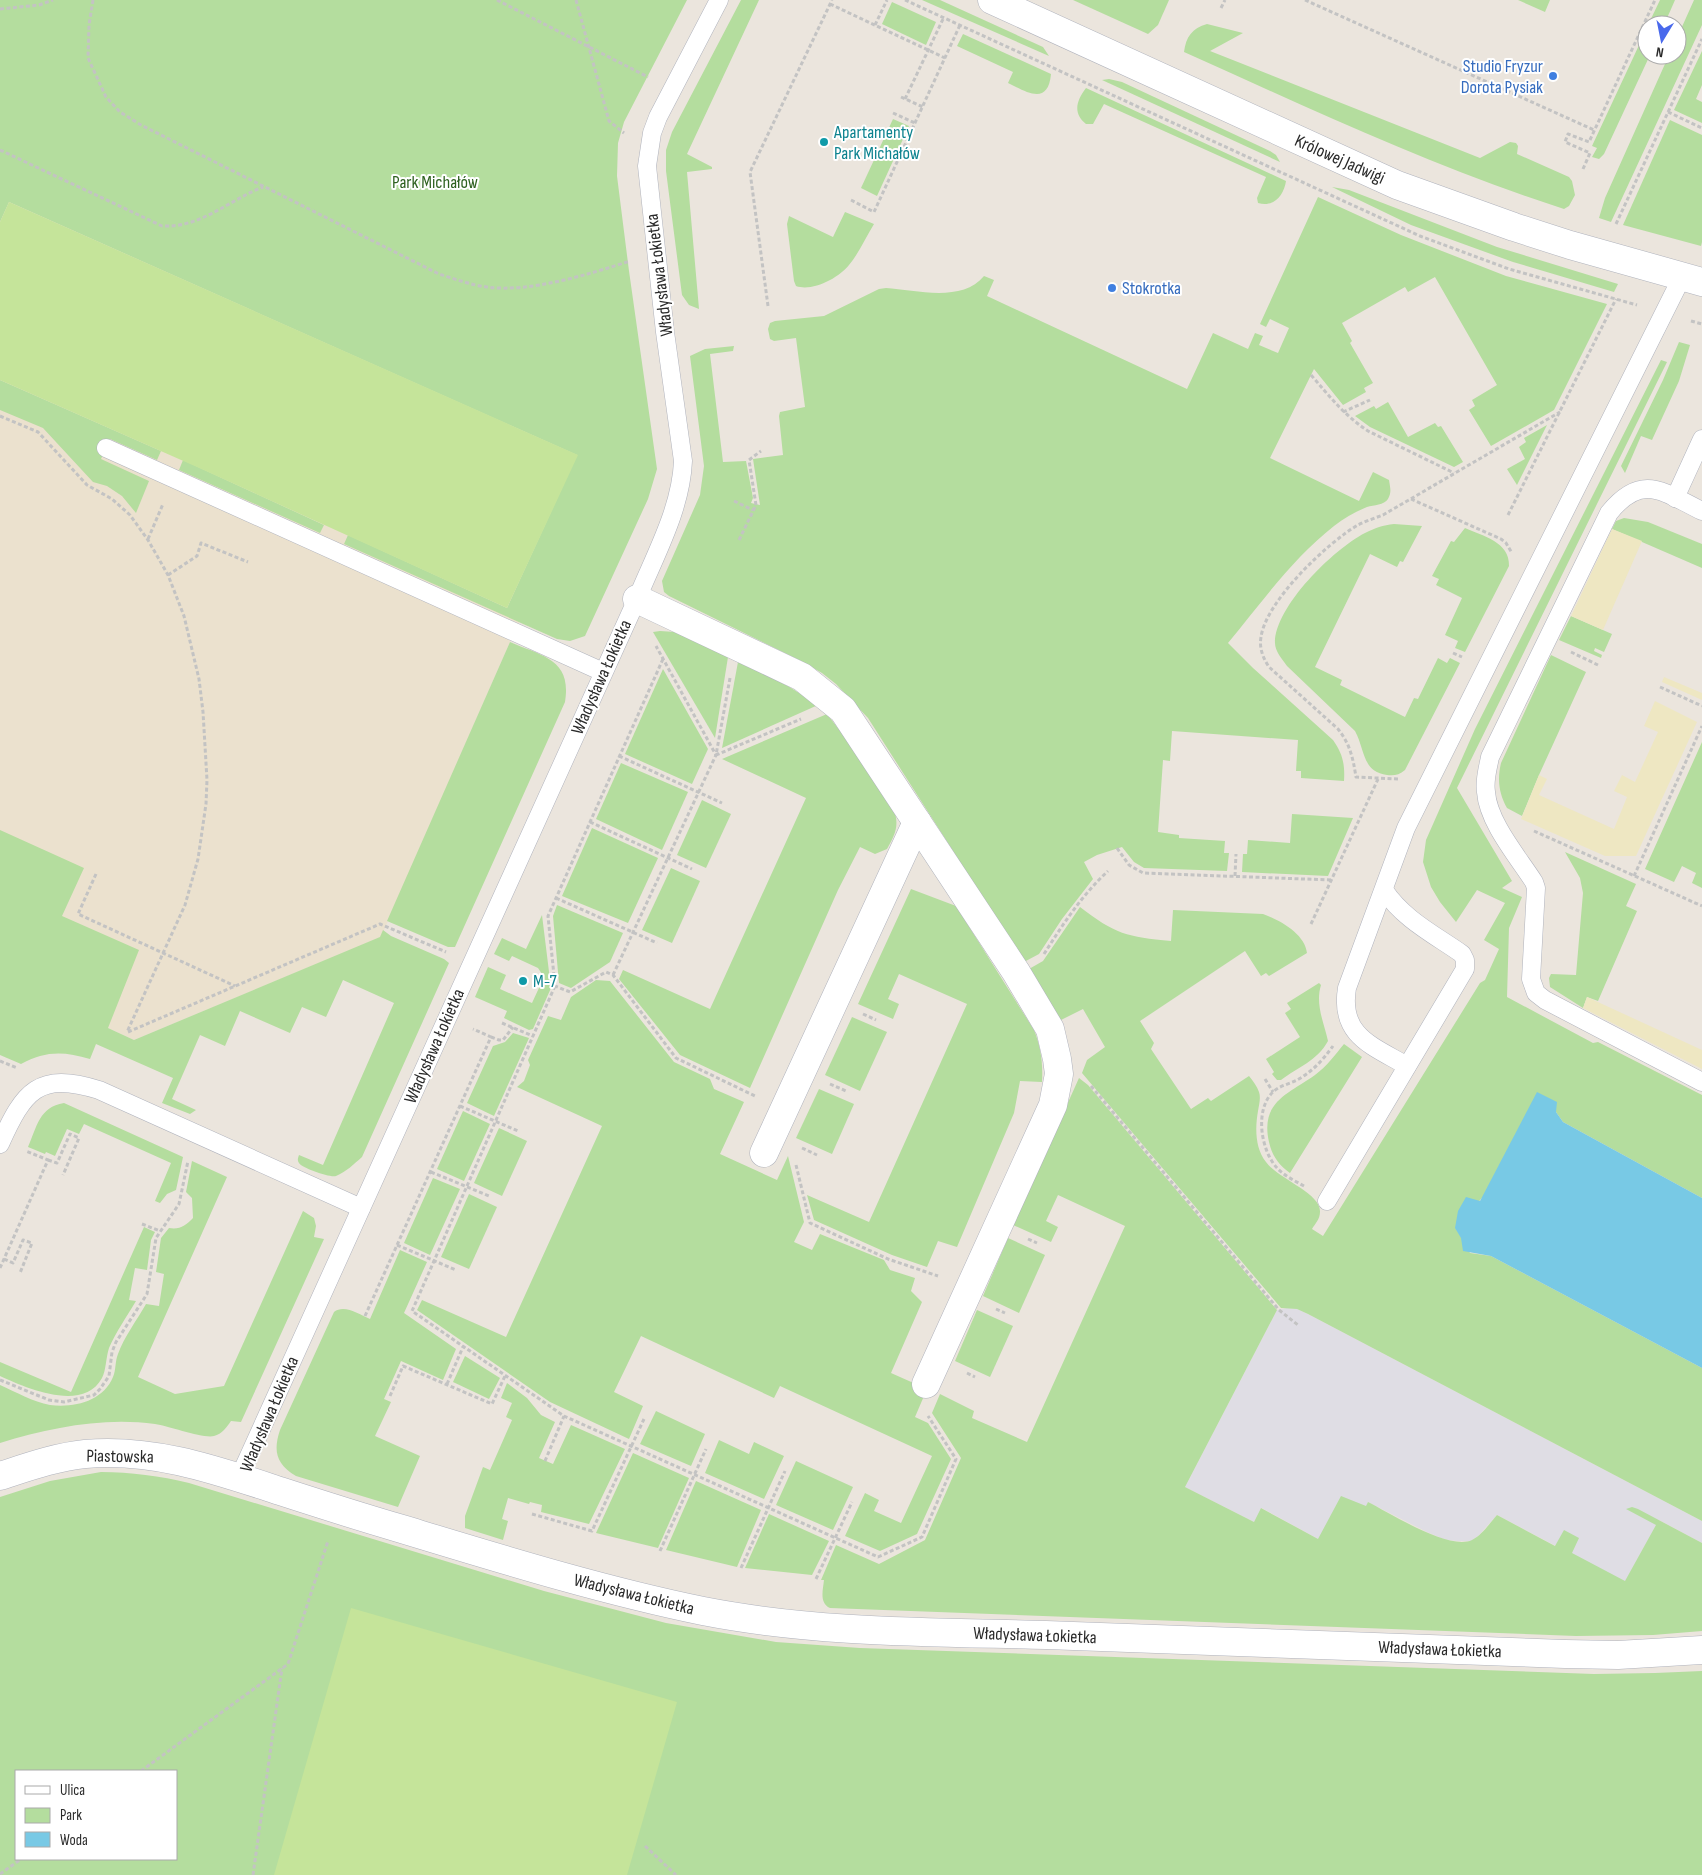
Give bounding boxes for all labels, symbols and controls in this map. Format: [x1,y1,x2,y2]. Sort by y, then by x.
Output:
north arrow [1637,15,1687,65]
text: N [1655,43,1665,61]
place label: Studio Fryzur Dorota Pysiak [1461,56,1543,98]
marker: Studio Fryzur Dorota Pysiak [1547,70,1559,82]
place label: Apartamenty Park Michałów [833,122,920,164]
street label: Królowej Jadwigi [1291,130,1388,189]
marker: Apartamenty Park Michałów [818,136,830,148]
park label: Park Michałów [392,172,478,193]
street label: Władysława Łokietka [642,212,677,337]
place label: Stokrotka [1122,278,1181,299]
marker: Stokrotka [1106,282,1118,294]
street label: Władysława Łokietka [567,616,636,738]
place label: M-7 [533,971,558,992]
marker: M-7 [517,975,529,987]
street label: Władysława Łokietka [400,985,469,1107]
street label: Władysława Łokietka [236,1353,303,1475]
street label: Piastowska [86,1445,154,1468]
street label: Władysława Łokietka [571,1569,696,1620]
street label: Władysława Łokietka [973,1623,1097,1648]
street label: Władysława Łokietka [1378,1637,1502,1662]
legend [15,1770,178,1860]
text: Ulica [60,1781,85,1800]
text: Park [60,1806,82,1825]
text: Woda [60,1831,88,1850]

